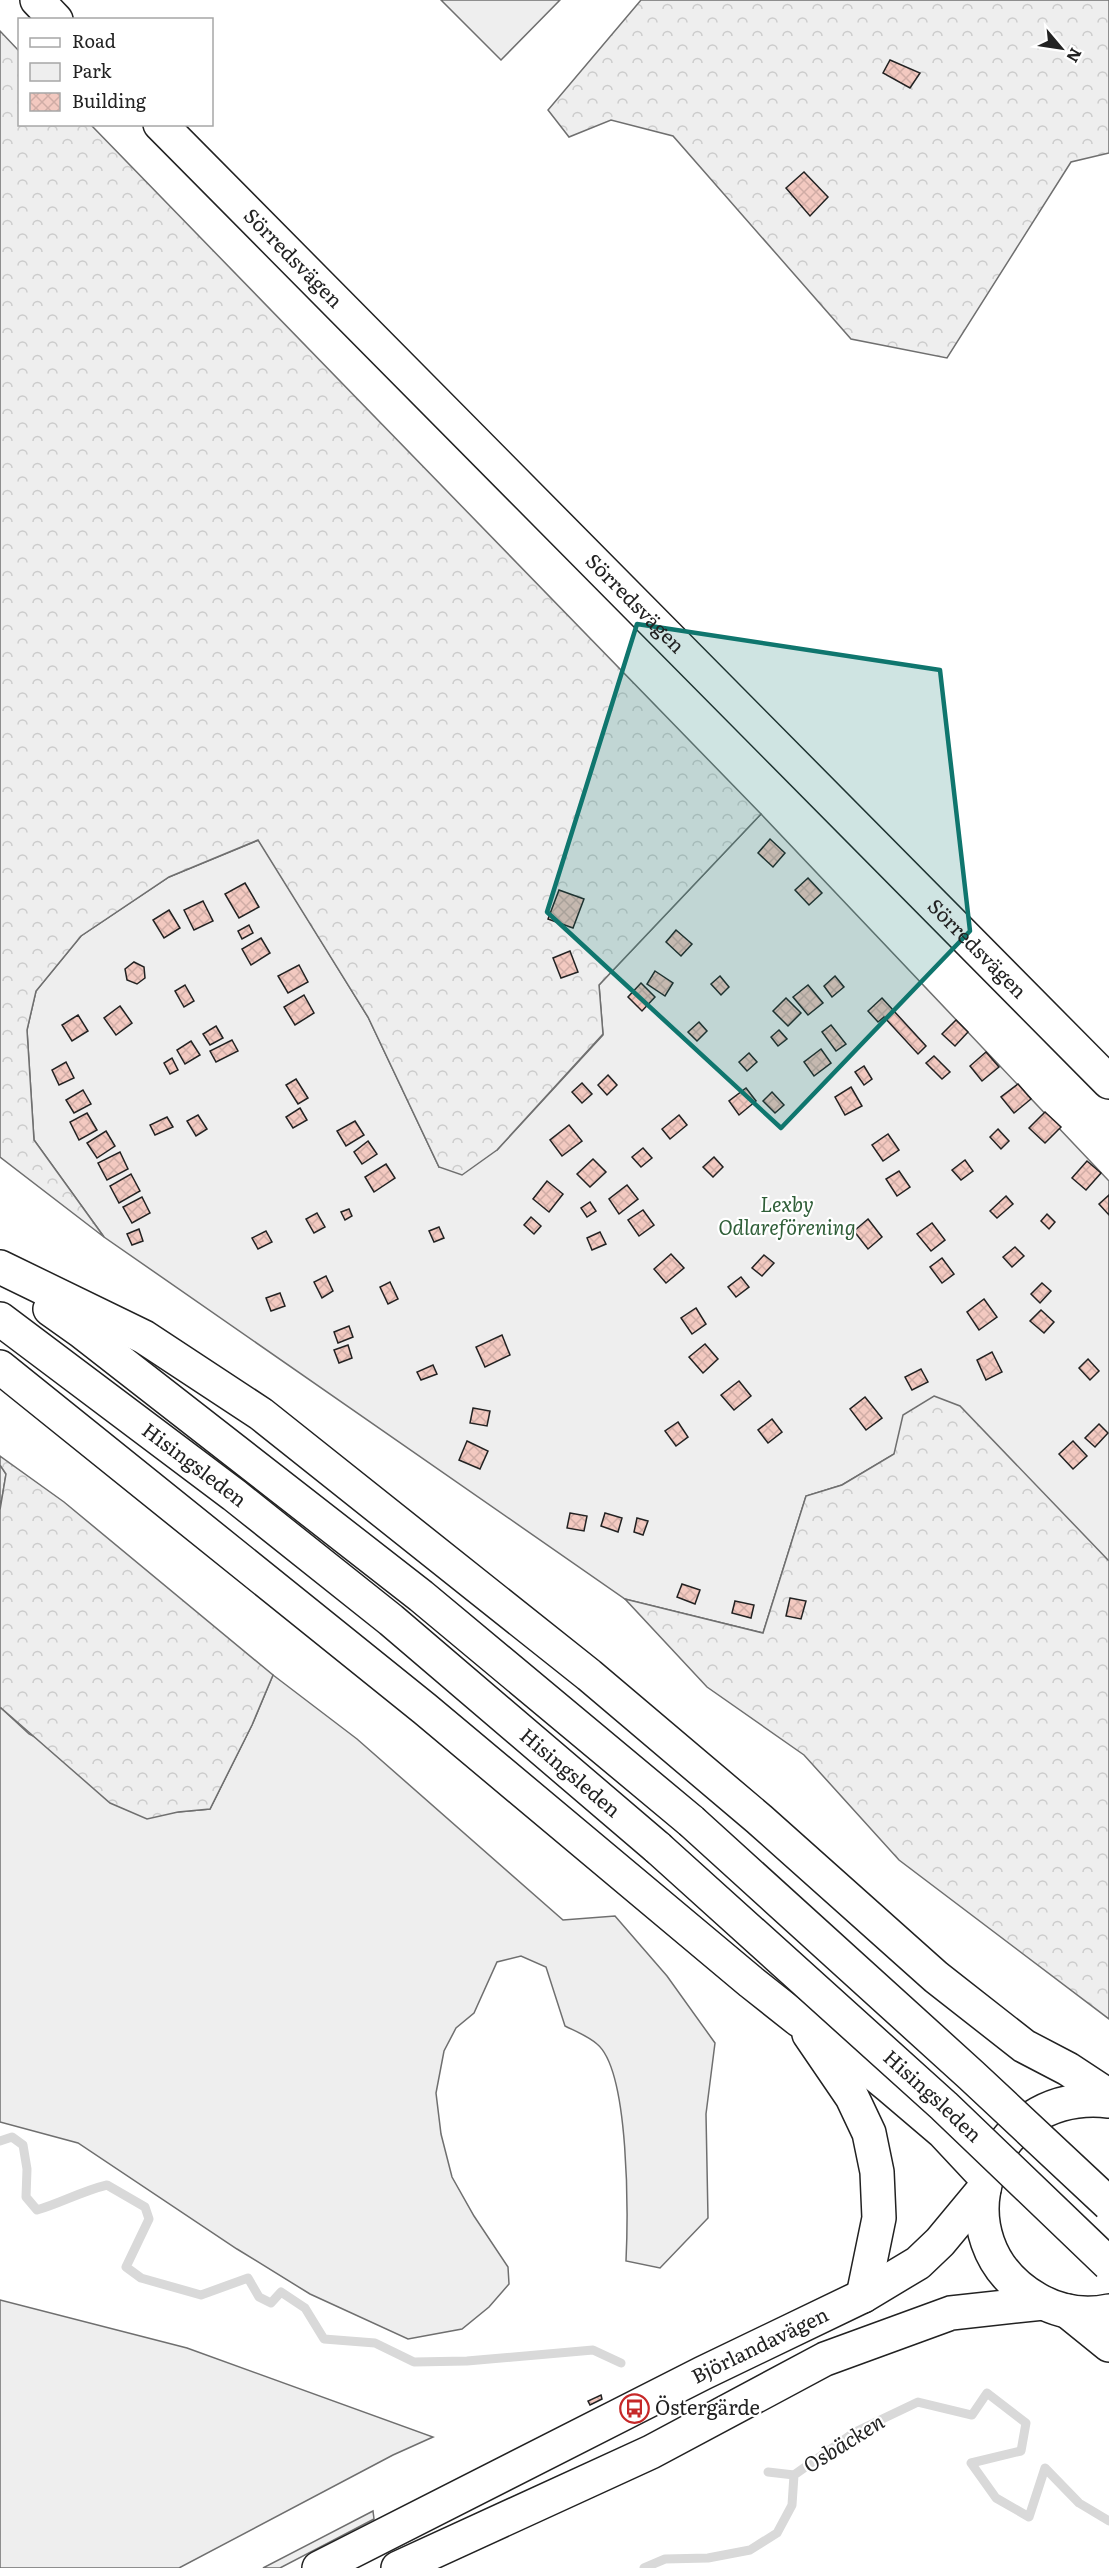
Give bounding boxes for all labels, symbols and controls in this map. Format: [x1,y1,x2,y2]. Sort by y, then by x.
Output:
legend [18,18,213,126]
north arrow [1031,18,1091,78]
text: Road [72,27,116,54]
text: N [1061,44,1089,67]
text: Park [72,57,113,84]
text: Building [72,87,147,114]
street label: Sörredsvägen [238,200,351,314]
street label: Sörredsvägen [580,545,693,659]
street label: Sörredsvägen [922,891,1035,1004]
park label: Lexby Odlareförening [718,1188,856,1241]
street label: Hisingsleden [137,1414,254,1513]
street label: Hisingsleden [514,1720,629,1823]
street label: Hisingsleden [878,2041,990,2148]
street label: Björlandavägen [685,2298,833,2390]
place label: Östergärde [655,2391,760,2421]
bus stop icon: Östergärde [618,2392,650,2424]
water label: Osbäcken [796,2404,890,2479]

